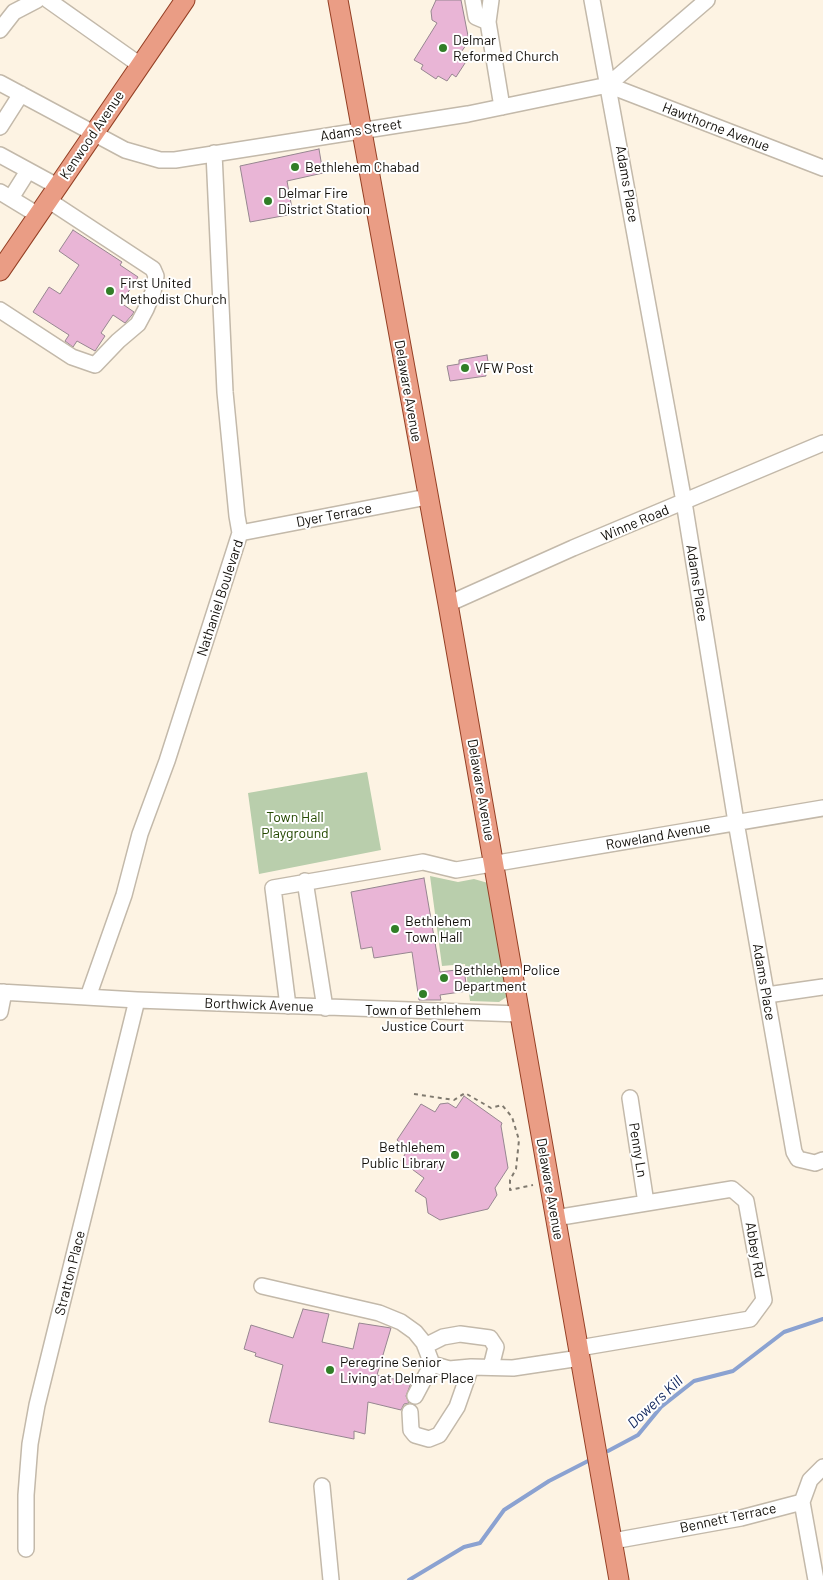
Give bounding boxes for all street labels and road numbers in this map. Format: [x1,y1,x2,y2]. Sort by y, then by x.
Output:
street label: Kenwood Avenue [56,87,128,183]
street label: Hawthorne Avenue [660,99,772,155]
street label: Adams Street [319,115,403,145]
street label: Adams Place [612,144,642,224]
street label: Delaware Avenue [391,339,425,443]
street label: Dyer Terrace [295,499,373,531]
street label: Winne Road [599,501,671,545]
street label: Nathaniel Boulevard [193,538,247,658]
street label: Adams Place [683,543,711,623]
street label: Delaware Avenue [464,738,498,842]
street label: Roweland Avenue [604,819,712,853]
street label: Adams Place [749,942,779,1022]
street label: Borthwick Avenue [204,995,314,1015]
street label: Penny Ln [625,1121,651,1179]
street label: Delaware Avenue [533,1137,567,1241]
street label: Abbey Rd [742,1221,768,1279]
street label: Stratton Place [51,1229,89,1317]
street label: Bennett Terrace [678,1500,778,1536]

